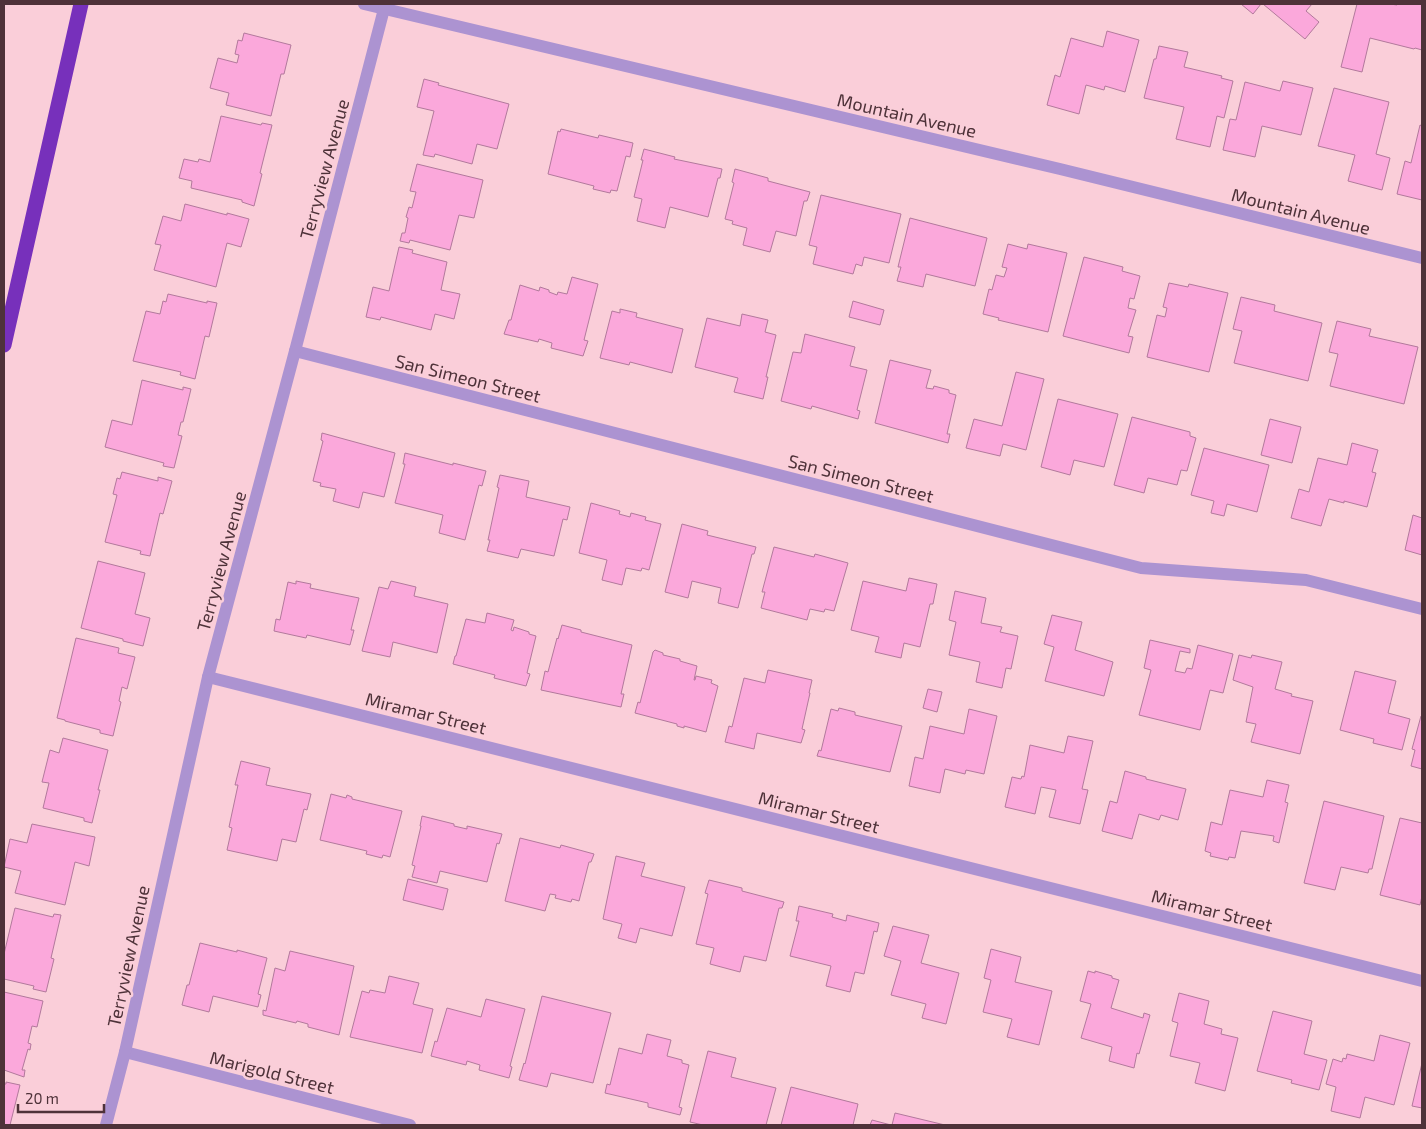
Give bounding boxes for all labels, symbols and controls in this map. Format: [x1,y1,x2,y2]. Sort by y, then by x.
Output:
street label: Mountain Avenue [835,88,979,142]
street label: Terryview Avenue [295,97,353,241]
street label: Mountain Avenue [1229,183,1373,239]
street label: San Simeon Street [393,349,543,407]
street label: San Simeon Street [786,449,936,507]
street label: Terryview Avenue [192,489,250,633]
street label: Miramar Street [363,687,489,739]
street label: Miramar Street [756,786,882,838]
street label: Terryview Avenue [102,883,154,1029]
street label: Miramar Street [1149,884,1275,936]
street label: Marigold Street [208,1046,337,1098]
scale bar [18,1082,104,1114]
text: 20 m [25,1089,59,1107]

